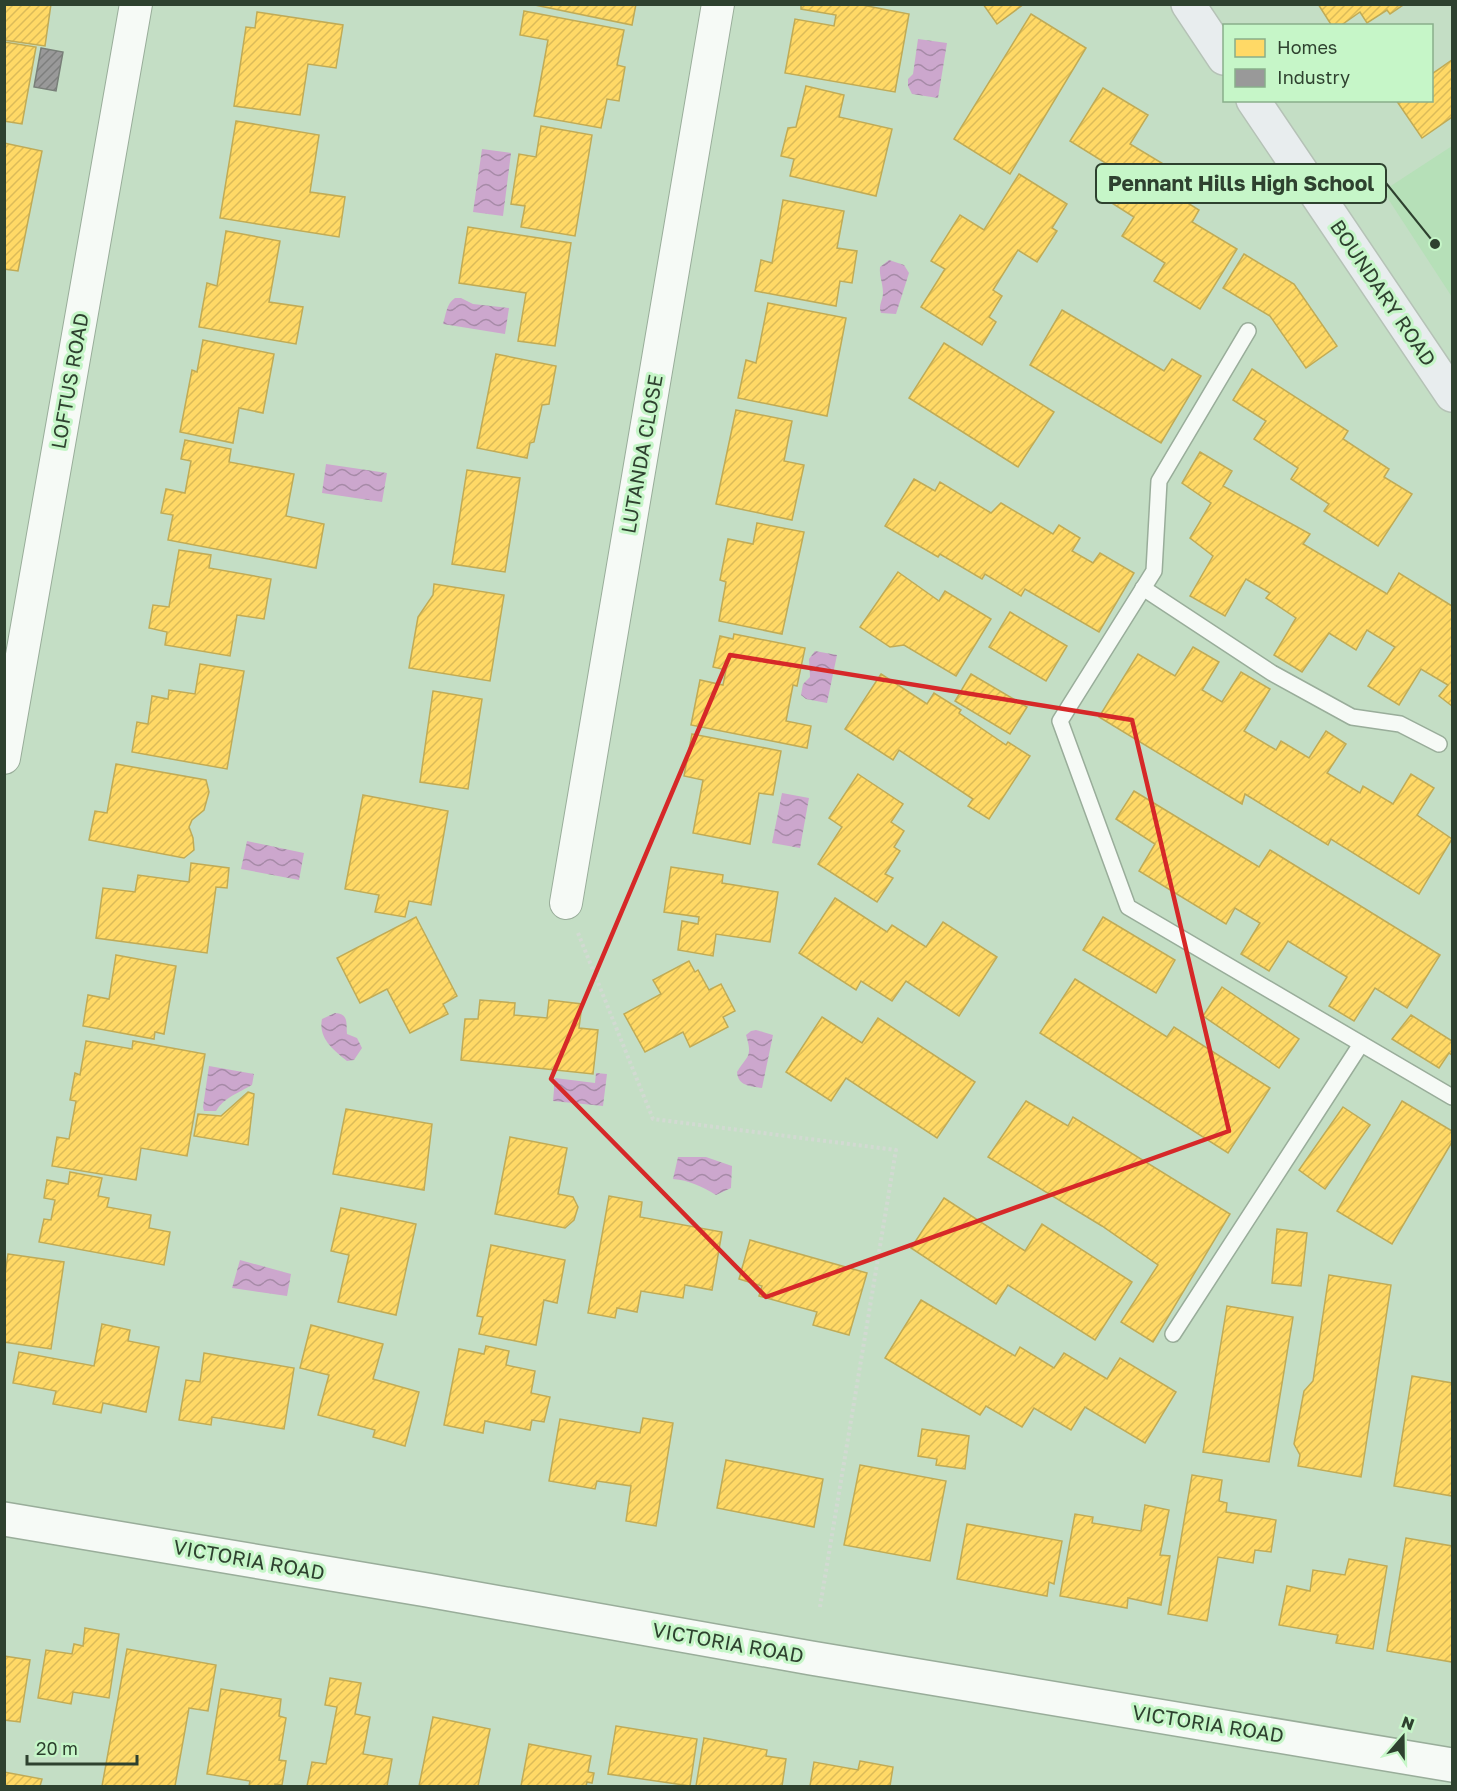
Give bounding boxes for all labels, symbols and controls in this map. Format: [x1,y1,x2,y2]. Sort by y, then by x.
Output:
legend [1223,24,1433,102]
text: Homes [1277,36,1337,58]
text: Industry [1277,66,1350,88]
callout: Pennant Hills High School [1096,164,1386,203]
text: Pennant Hills High School [1108,170,1374,196]
street label: BOUNDARY ROAD [1326,215,1442,370]
street label: LOFTUS ROAD [45,311,93,451]
street label: LUTANDA CLOSE [615,373,667,535]
street label: VICTORIA ROAD [172,1534,327,1584]
street label: VICTORIA ROAD [651,1617,806,1667]
street label: VICTORIA ROAD [1131,1699,1286,1747]
north arrow [1373,1707,1433,1767]
text: N [1399,1711,1417,1734]
scale bar [27,1728,136,1766]
text: 20 m [36,1737,78,1759]

